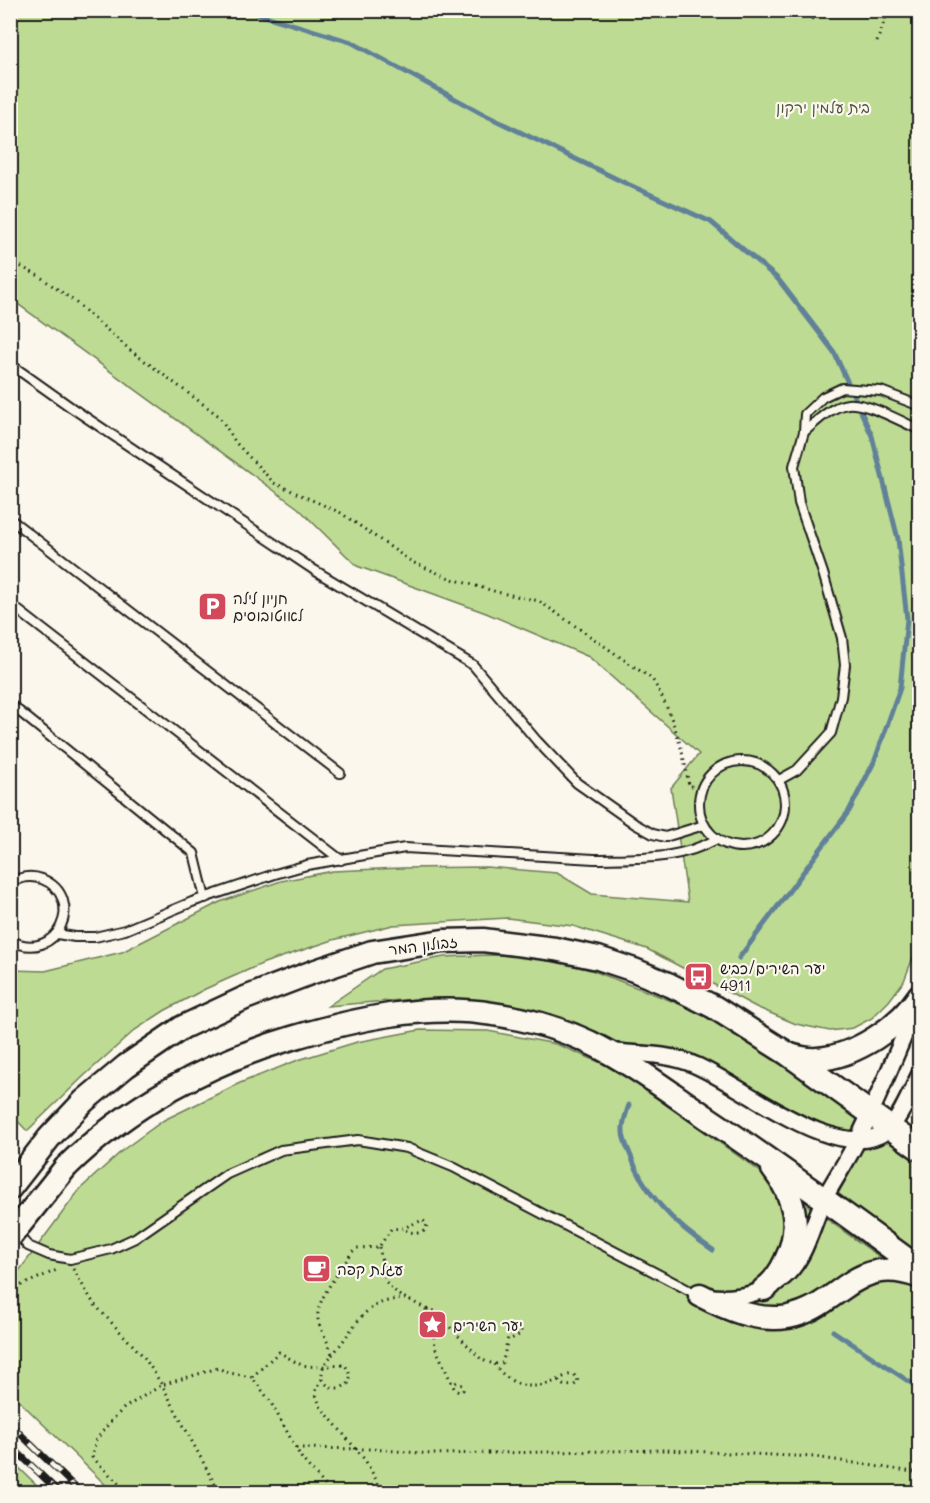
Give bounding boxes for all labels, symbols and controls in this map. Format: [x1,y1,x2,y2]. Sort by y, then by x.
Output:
park label: בית עלמין ירקון [776,97,870,118]
place label: חניון לילה לאוטובוסים [233,588,304,625]
parking icon: חניון לילה לאוטובוסים [196,591,228,623]
street label: זבולון המר [387,931,459,959]
place label: יער השירים/כביש 4911 [720,958,825,995]
bus stop icon: יער השירים/כביש 4911 [683,961,715,993]
cafe icon: עגלת קפה [300,1253,332,1285]
place label: עגלת קפה [337,1259,403,1279]
place icon: יער השירים [416,1309,448,1341]
place label: יער השירים [453,1315,523,1335]

